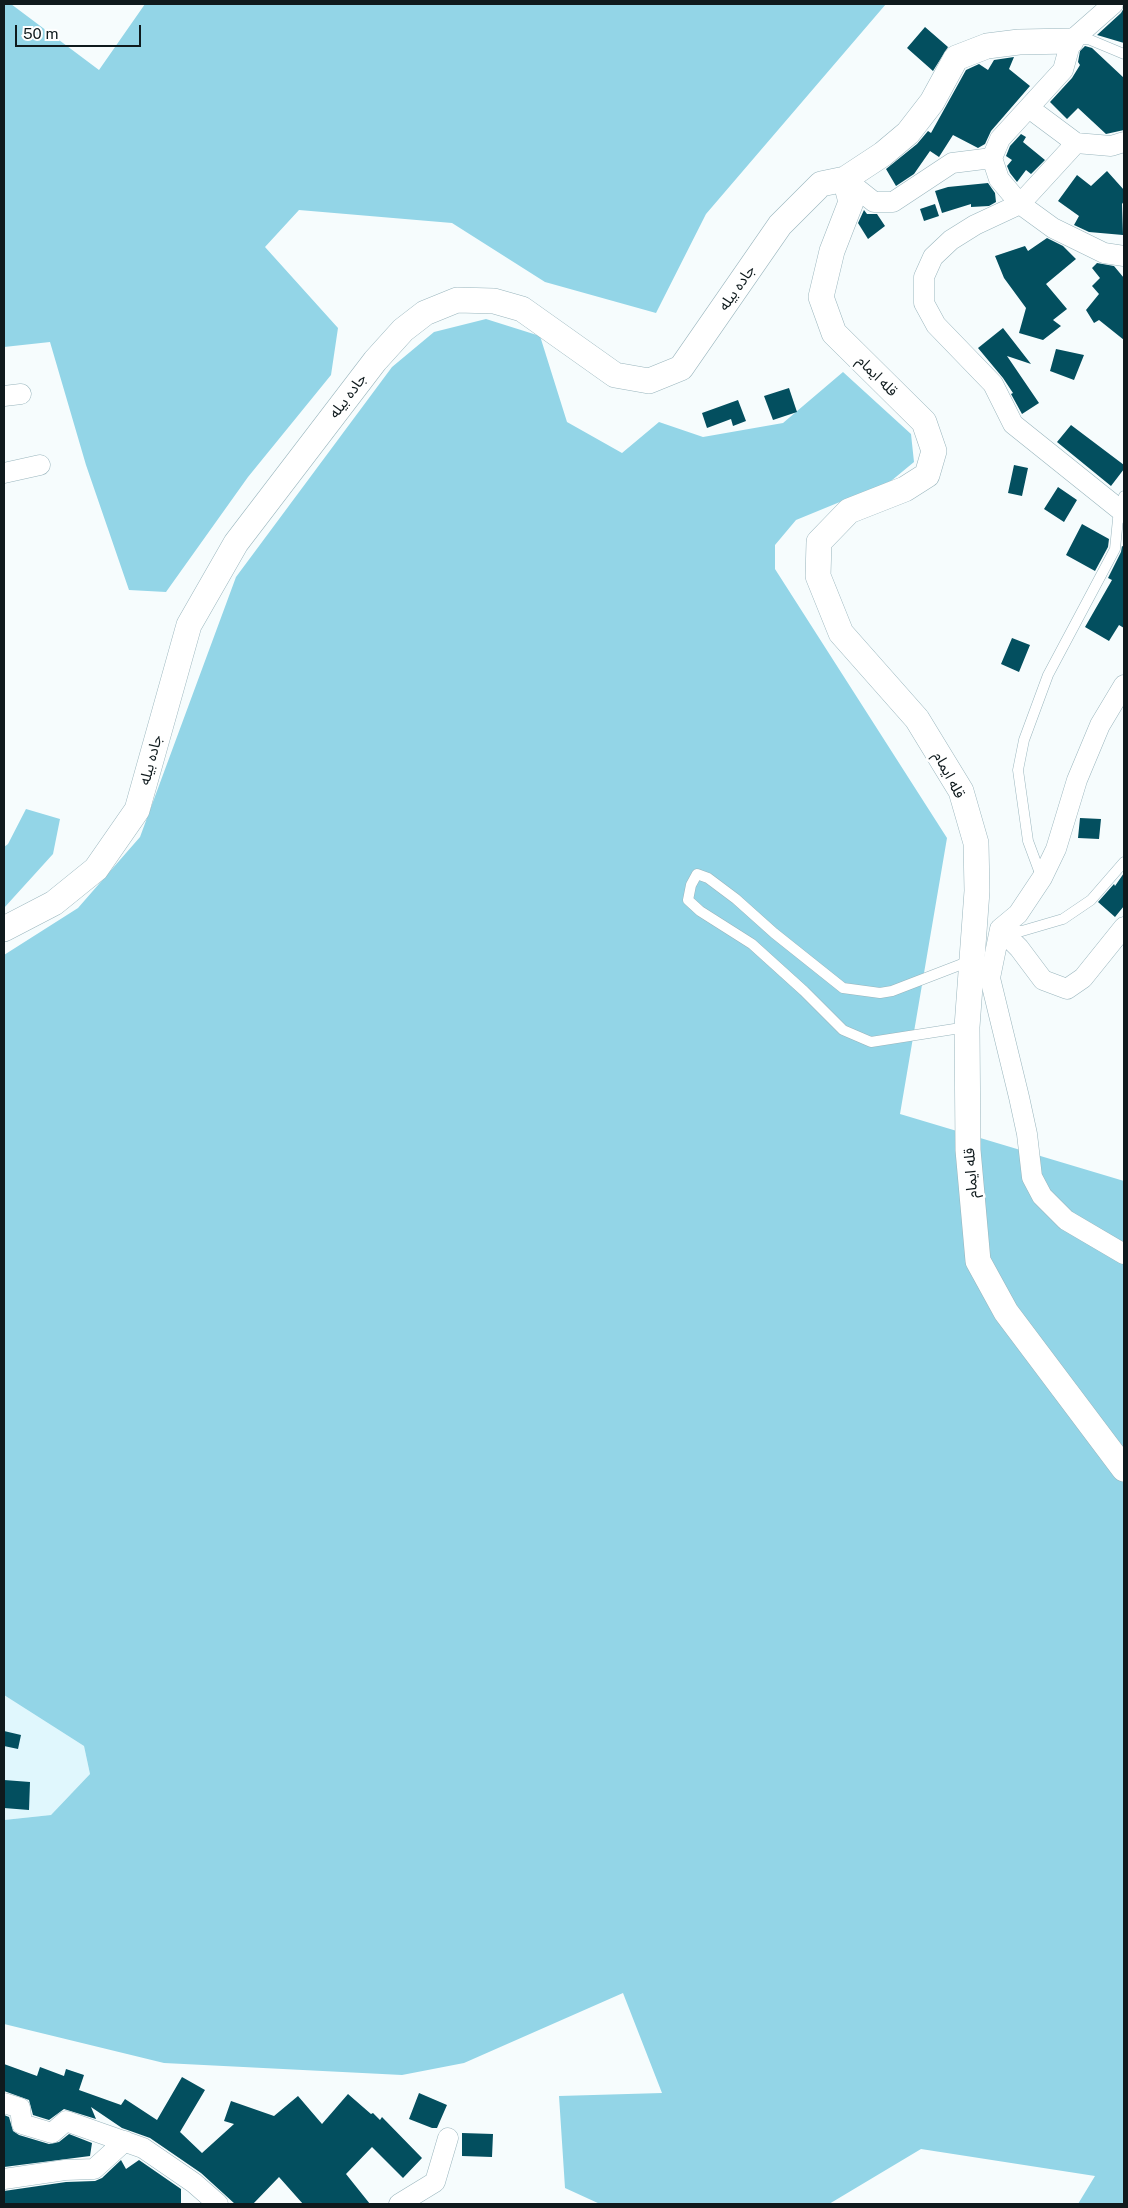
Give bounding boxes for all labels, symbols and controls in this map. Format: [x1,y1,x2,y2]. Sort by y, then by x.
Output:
scale bar [18,15,144,47]
text: 50 m [23,25,58,42]
street label: جاده بیله [715,262,759,314]
street label: قله ایمام [853,352,901,400]
street label: جاده بیله [325,370,371,422]
street label: جاده بیله [136,733,166,787]
street label: قله ایمام [929,748,969,802]
street label: قله ایمام [960,1147,982,1199]

